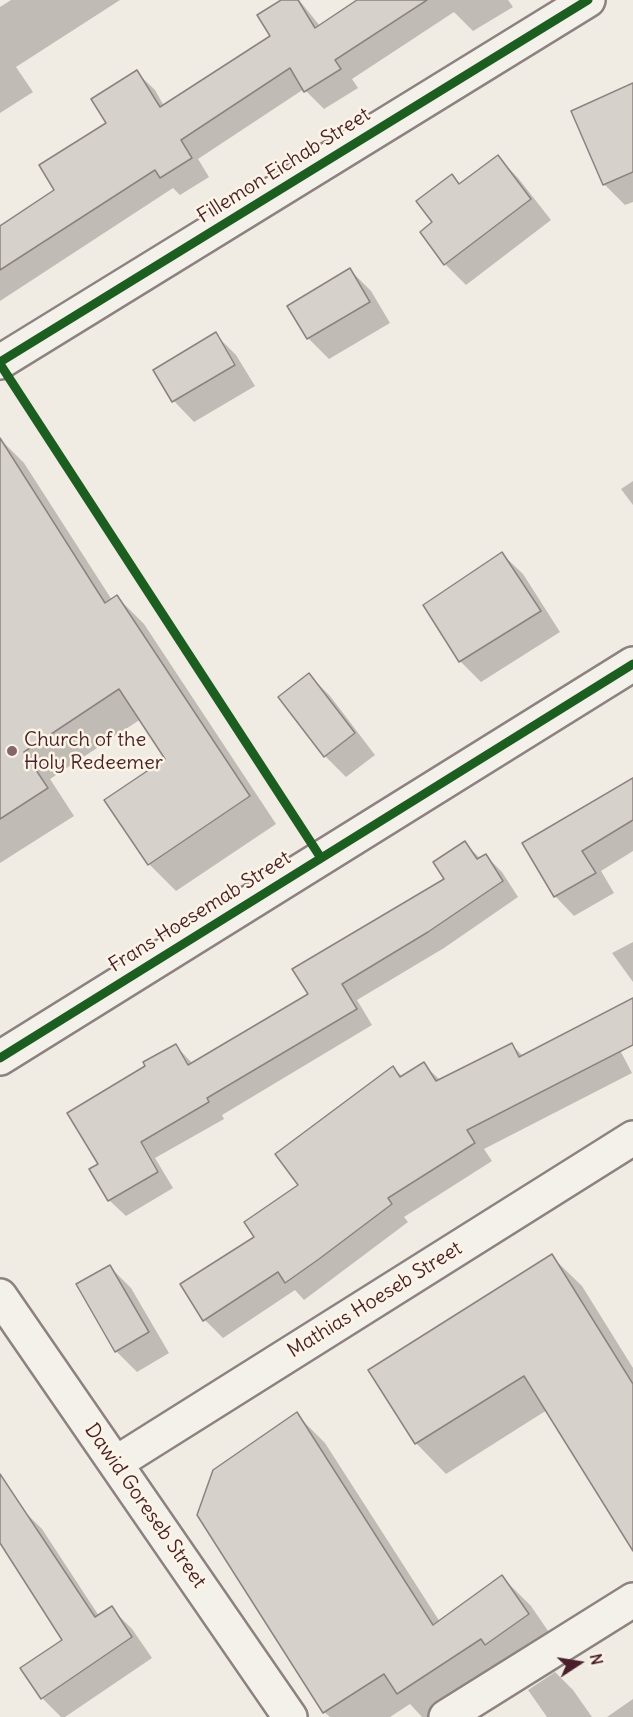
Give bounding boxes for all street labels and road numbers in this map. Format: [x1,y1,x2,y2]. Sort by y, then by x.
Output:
street label: Fillemon Eichab Street [193,103,375,229]
street label: Frans Hoesemab Street [105,846,295,978]
street label: Mathias Hoeseb Street [283,1237,467,1363]
street label: Dawid Goreseb Street [79,1419,211,1593]

